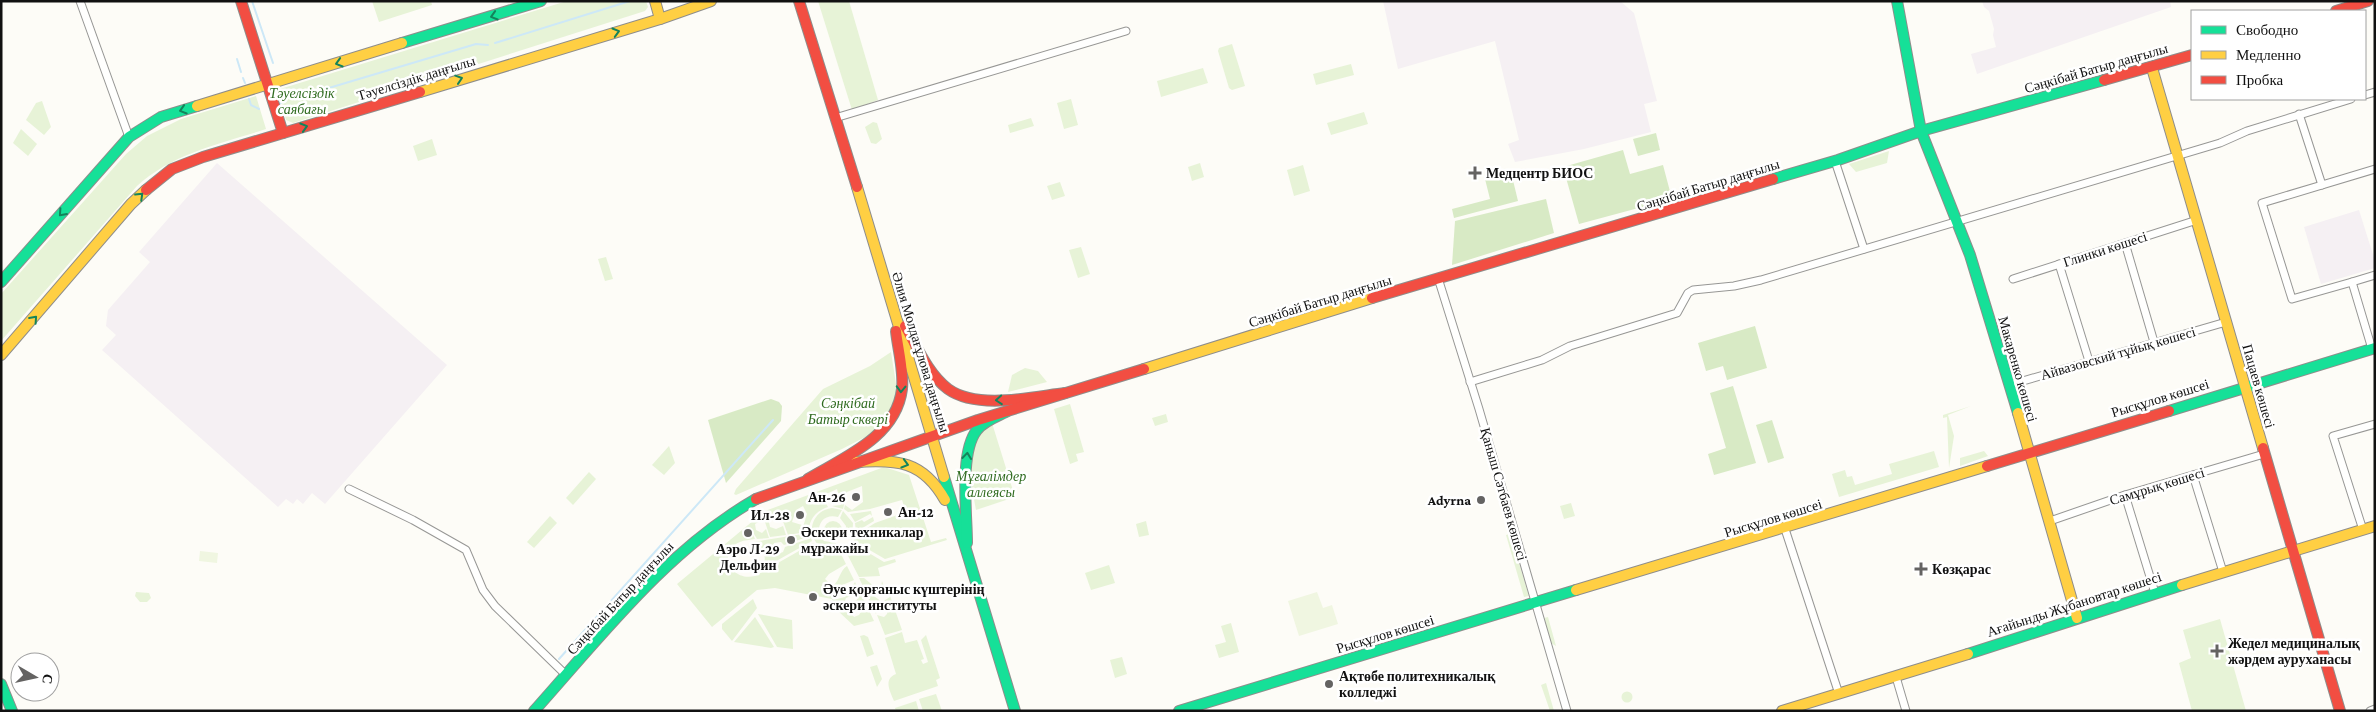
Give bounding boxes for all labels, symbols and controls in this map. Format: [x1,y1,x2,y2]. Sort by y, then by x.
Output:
one-way arrow [490,10,499,20]
legend [2191,10,2366,100]
text: Свободно [2236,22,2298,38]
one-way arrow [612,27,620,37]
street label: Сәңкібай Батыр даңғылы [2022,40,2170,96]
text: Медленно [2236,47,2301,63]
street label: Тәуелсіздік даңғылы [355,52,478,104]
one-way arrow [335,58,343,68]
text: Пробка [2236,72,2284,88]
one-way arrow [454,75,462,85]
park label: Тәуелсіздік саябағы [269,85,335,117]
one-way arrow [179,105,188,115]
one-way arrow [299,123,307,133]
street label: Сәңкібай Батыр даңғылы [1635,155,1782,214]
place label: Медцентр БИОС [1486,165,1593,181]
marker: Медцентр БИОС [1468,166,1482,180]
one-way arrow [134,193,143,202]
one-way arrow [59,208,68,217]
street label: Глинки көшесі [2061,228,2149,270]
street label: Әлия Молдағұлова даңғылы [889,270,953,435]
street label: Сәңкібай Батыр даңғылы [1247,271,1394,330]
street label: Макаренко көшесі [1995,314,2041,424]
one-way arrow [28,315,37,324]
street label: Айвазовский тұйық көшесі [2039,323,2197,383]
street label: Пацаев көшесі [2239,342,2279,430]
street label: Рысқұлов көшсеі [2109,375,2211,420]
one-way arrow [896,385,907,393]
one-way arrow [995,394,1003,405]
park label: Сәңкібай Батыр сквері [807,395,888,427]
street label: Қаныш Сәтбаев көшесі [1477,426,1531,562]
one-way arrow [961,452,972,460]
one-way arrow [900,458,908,468]
street label: Самұрық көшесі [2108,464,2207,508]
park label: Мұғалімдер аллеясы [955,468,1026,500]
place label: Ан-26 [808,489,846,505]
marker: Ан-26 [850,491,862,503]
place label: Adyrna [1427,492,1471,508]
marker: Adyrna [1475,494,1487,506]
street label: Рысқұлов көшсеі [1722,495,1824,540]
place label: Ан-12 [898,504,934,520]
marker: Ан-12 [882,506,894,518]
place label: Ил-28 [751,507,790,523]
marker: Ил-28 [794,509,806,521]
place label: Әскери техникалар мұражайы [801,524,924,556]
marker: Аэро Л-29 Дельфин [742,527,754,539]
marker: Әскери техникалар мұражайы [785,534,797,546]
street label: Сәңкібай Батыр даңғылы [563,538,677,658]
place label: Аэро Л-29 Дельфин [716,541,780,573]
place label: Көзқарас [1932,561,1991,577]
marker: Көзқарас [1914,562,1928,576]
street label: Ағайынды Жұбановтар көшесі [1985,568,2163,640]
place label: Әуе қорғаныс күштерінің әскери институты [823,581,985,613]
marker: Әуе қорғаныс күштерінің әскери институты [807,591,819,603]
street label: Рысқұлов көшсеі [1334,611,1436,656]
place label: Жедел медициналық жәрдем ауруханасы [2228,635,2361,667]
marker: Жедел медициналық жәрдем ауруханасы [2210,644,2224,658]
north arrow [10,652,60,702]
place label: Ақтөбе политехникалық колледжі [1339,668,1496,700]
text: С [39,673,57,685]
marker: Ақтөбе политехникалық колледжі [1323,678,1335,690]

